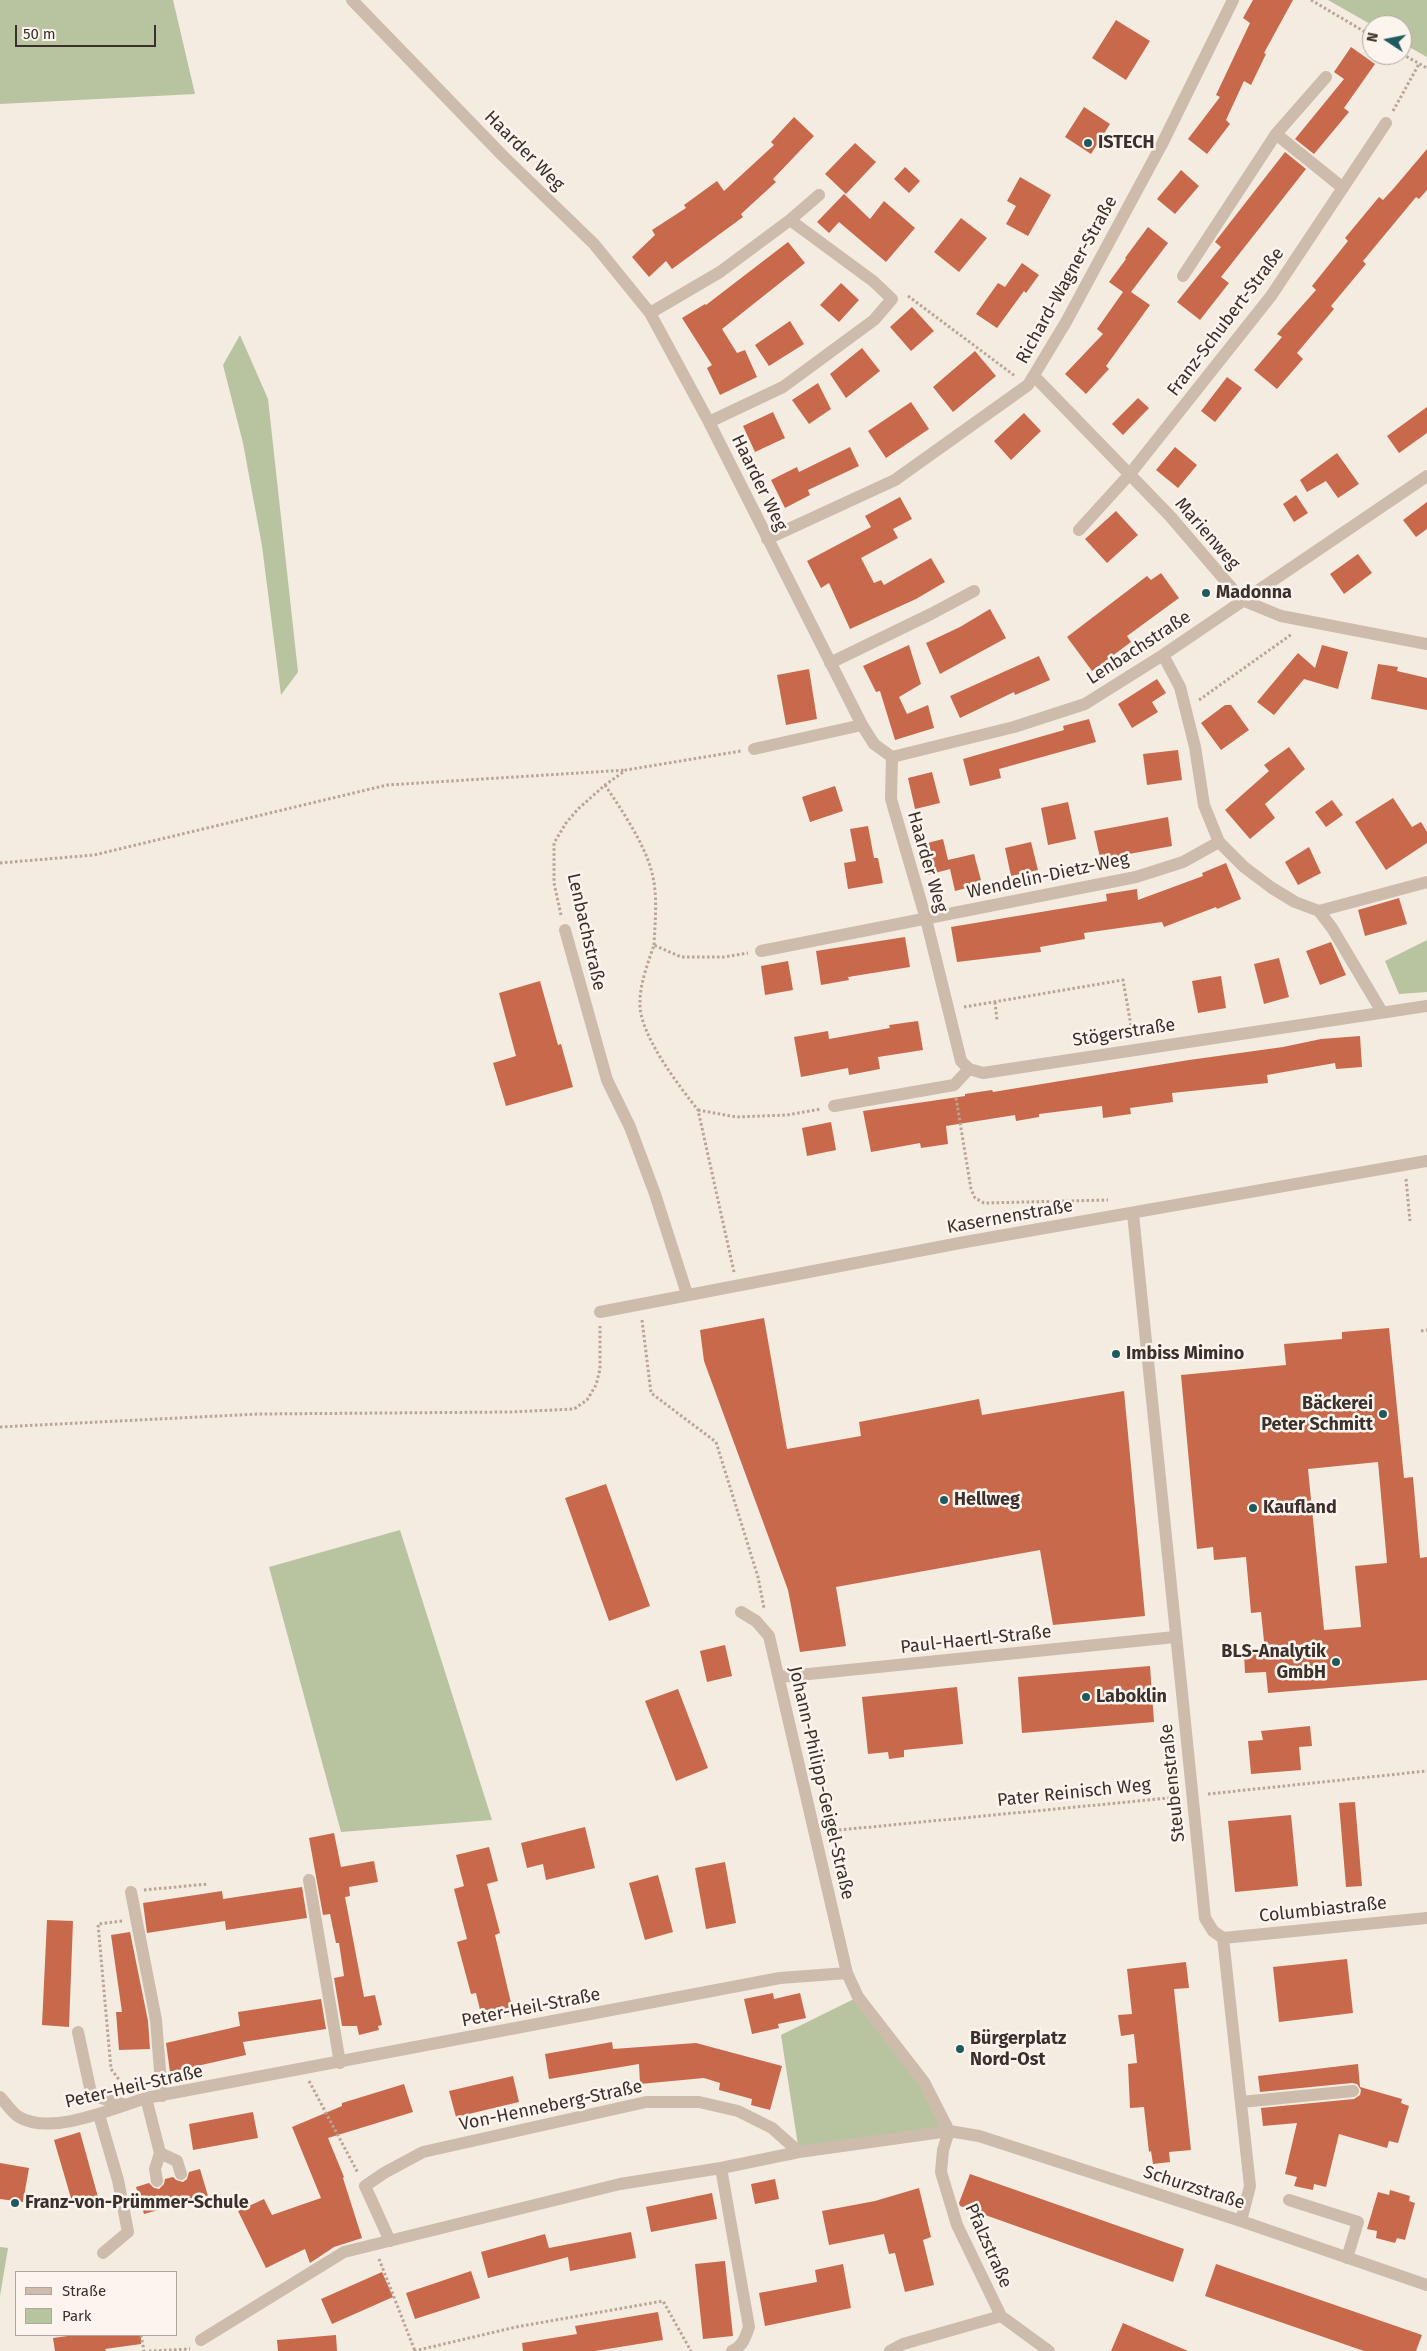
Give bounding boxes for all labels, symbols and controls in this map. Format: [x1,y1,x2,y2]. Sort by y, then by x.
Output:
scale bar [18,15,159,47]
north arrow [1362,15,1412,65]
text: 50 m [23,25,56,43]
text: N [1364,31,1382,43]
street label: Haarder Weg [479,106,569,196]
place label: ISTECH [1098,132,1154,154]
marker: ISTECH [1082,137,1094,149]
street label: Richard-Wagner-Straße [1012,192,1122,368]
street label: Franz-Schubert-Straße [1163,243,1289,401]
street label: Haarder Weg [726,431,792,535]
street label: Marienweg [1170,494,1244,574]
place label: Madonna [1216,582,1292,604]
marker: Madonna [1200,587,1212,599]
street label: Lenbachstraße [1083,606,1195,690]
street label: Haarder Weg [902,809,952,915]
street label: Wendelin-Dietz-Weg [965,848,1131,904]
street label: Lenbachstraße [562,871,610,993]
street label: Stögerstraße [1071,1014,1177,1052]
street label: Kasernenstraße [945,1195,1075,1239]
place label: Imbiss Mimino [1126,1343,1244,1365]
marker: Imbiss Mimino [1110,1348,1122,1360]
place label: Bäckerei Peter Schmitt [1261,1393,1373,1436]
marker: Bäckerei Peter Schmitt [1377,1408,1389,1420]
place label: Hellweg [954,1489,1020,1511]
marker: Hellweg [938,1494,950,1506]
place label: Kaufland [1263,1497,1337,1519]
marker: Kaufland [1247,1502,1259,1514]
street label: Paul-Haertl-Straße [899,1621,1053,1659]
place label: BLS-Analytik GmbH [1221,1641,1326,1684]
marker: BLS-Analytik GmbH [1330,1656,1342,1668]
street label: Johann-Philipp-Geigel-Straße [784,1664,858,1902]
place label: Laboklin [1096,1686,1167,1708]
marker: Laboklin [1080,1691,1092,1703]
street label: Steubenstraße [1156,1723,1190,1843]
street label: Pater Reinisch Weg [996,1774,1152,1812]
street label: Columbiastraße [1258,1893,1388,1927]
street label: Peter-Heil-Straße [460,1984,602,2032]
place label: Bürgerplatz Nord-Ost [970,2028,1066,2070]
marker: Bürgerplatz Nord-Ost [954,2043,966,2055]
street label: Peter-Heil-Straße [63,2061,205,2113]
street label: Von-Henneberg-Straße [457,2076,645,2136]
street label: Schurzstraße [1141,2161,1247,2215]
place label: Franz-von-Prümmer-Schule [25,2192,249,2214]
marker: Franz-von-Prümmer-Schule [9,2197,21,2209]
street label: Pfalzstraße [960,2200,1016,2292]
legend [15,2271,178,2336]
text: Straße [62,2282,106,2300]
text: Park [62,2307,92,2325]

